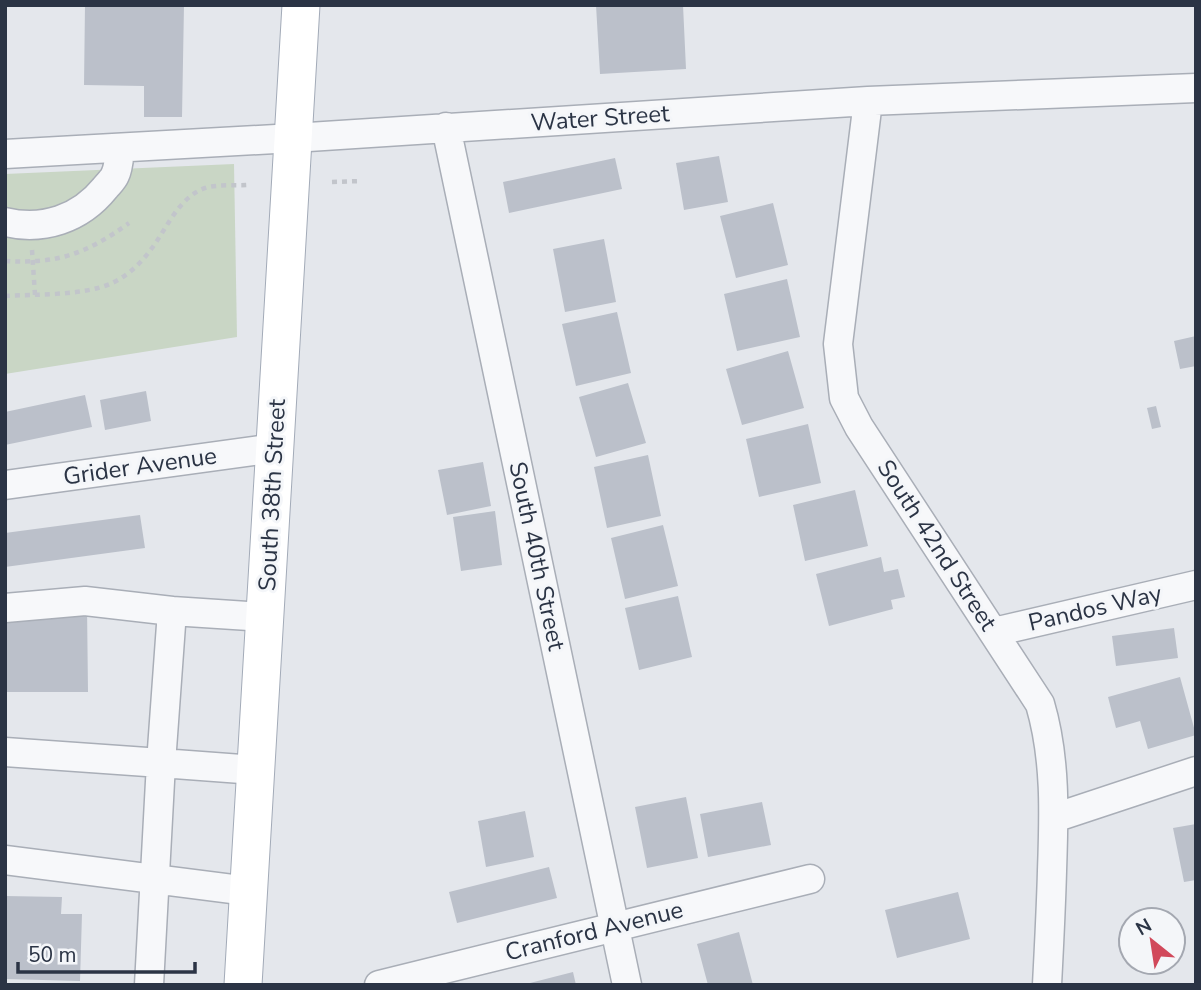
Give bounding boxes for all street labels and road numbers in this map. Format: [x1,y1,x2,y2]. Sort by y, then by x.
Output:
street label: Water Street [530,97,671,139]
street label: South 38th Street [251,398,293,592]
street label: Grider Avenue [61,439,219,493]
street label: South 42nd Street [870,453,1005,637]
street label: South 40th Street [501,459,573,654]
street label: Pandos Way [1025,577,1166,639]
street label: Cranford Avenue [502,893,686,969]

